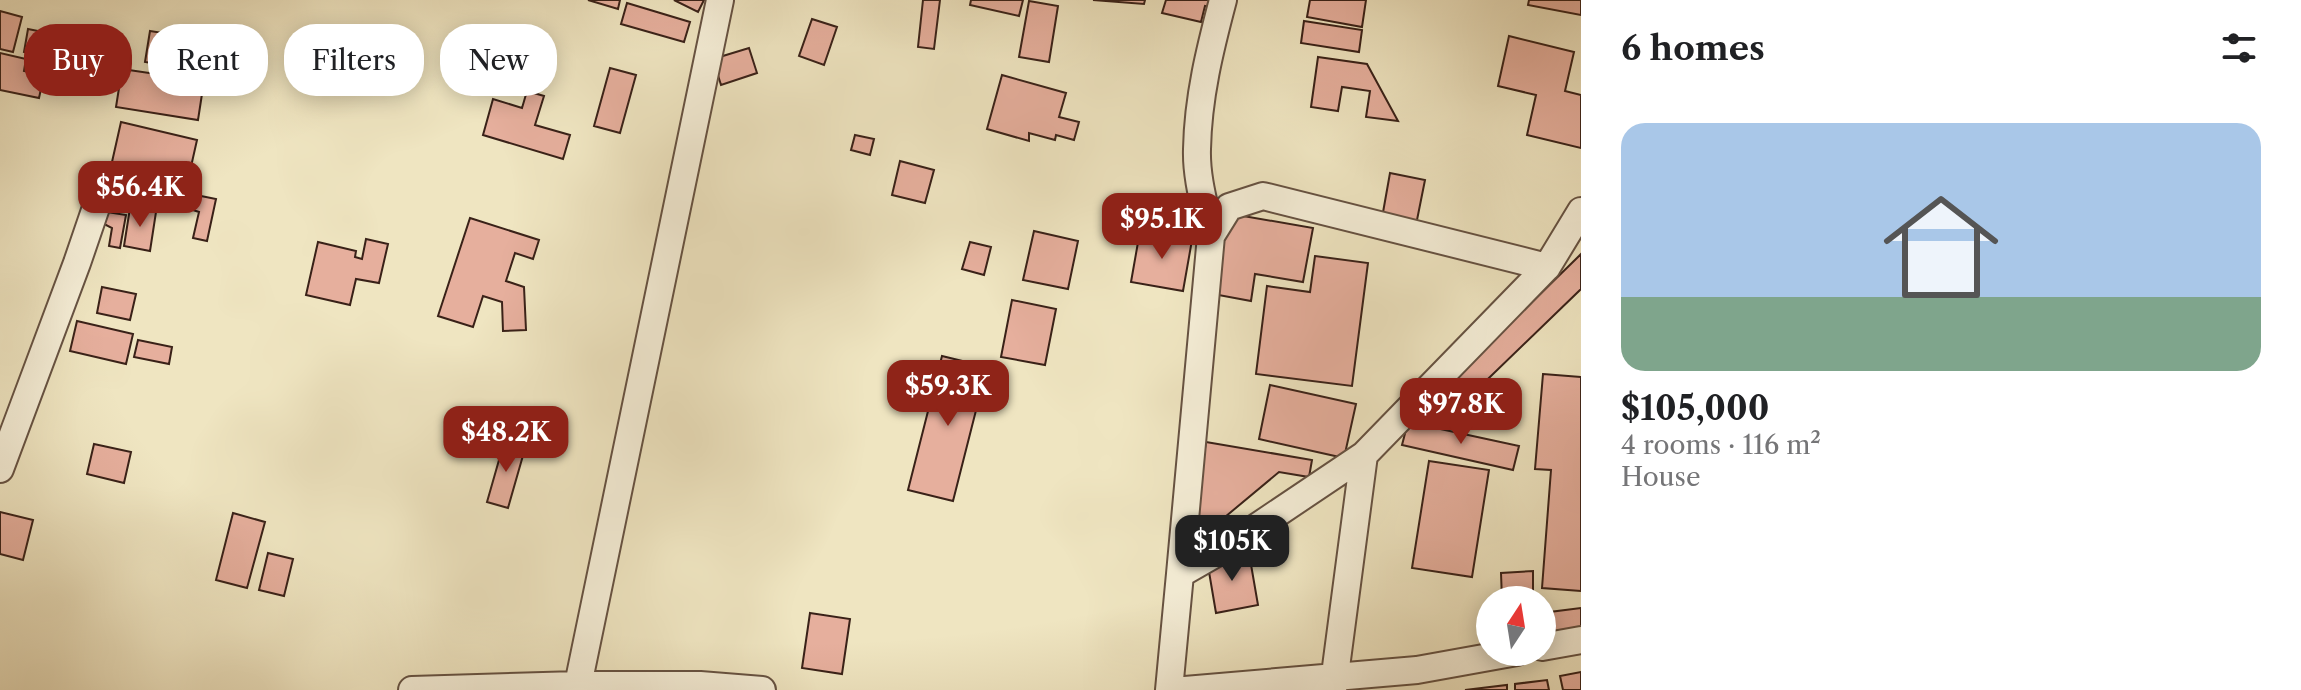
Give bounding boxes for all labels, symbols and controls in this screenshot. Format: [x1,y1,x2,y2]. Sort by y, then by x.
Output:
chip: Buy [24,24,132,96]
chip: Rent [148,24,268,96]
chip: Filters [284,24,424,96]
chip: New [440,24,557,96]
icon: filters [2217,26,2261,70]
text: 6 homes [1621,27,1765,69]
pin: $56.4K [75,161,205,229]
text: $56.4K [96,171,184,203]
icon: home [1869,175,2013,319]
pin: $95.1K [1097,193,1227,261]
text: $95.1K [1120,203,1204,235]
pin: $59.3K [883,360,1013,428]
text: $59.3K [905,370,991,402]
pin: $97.8K [1396,378,1526,446]
text: $105,000 [1621,387,1769,429]
text: $97.8K [1418,388,1504,420]
pin: $48.2K [441,406,571,474]
text: $48.2K [461,416,551,448]
text: 4 rooms · 116 m² [1621,429,1821,461]
text: House [1621,461,1701,493]
pin: $105K [1176,515,1288,583]
text: $105K [1193,525,1271,557]
north arrow [1476,586,1556,666]
map controls [1476,586,1556,666]

